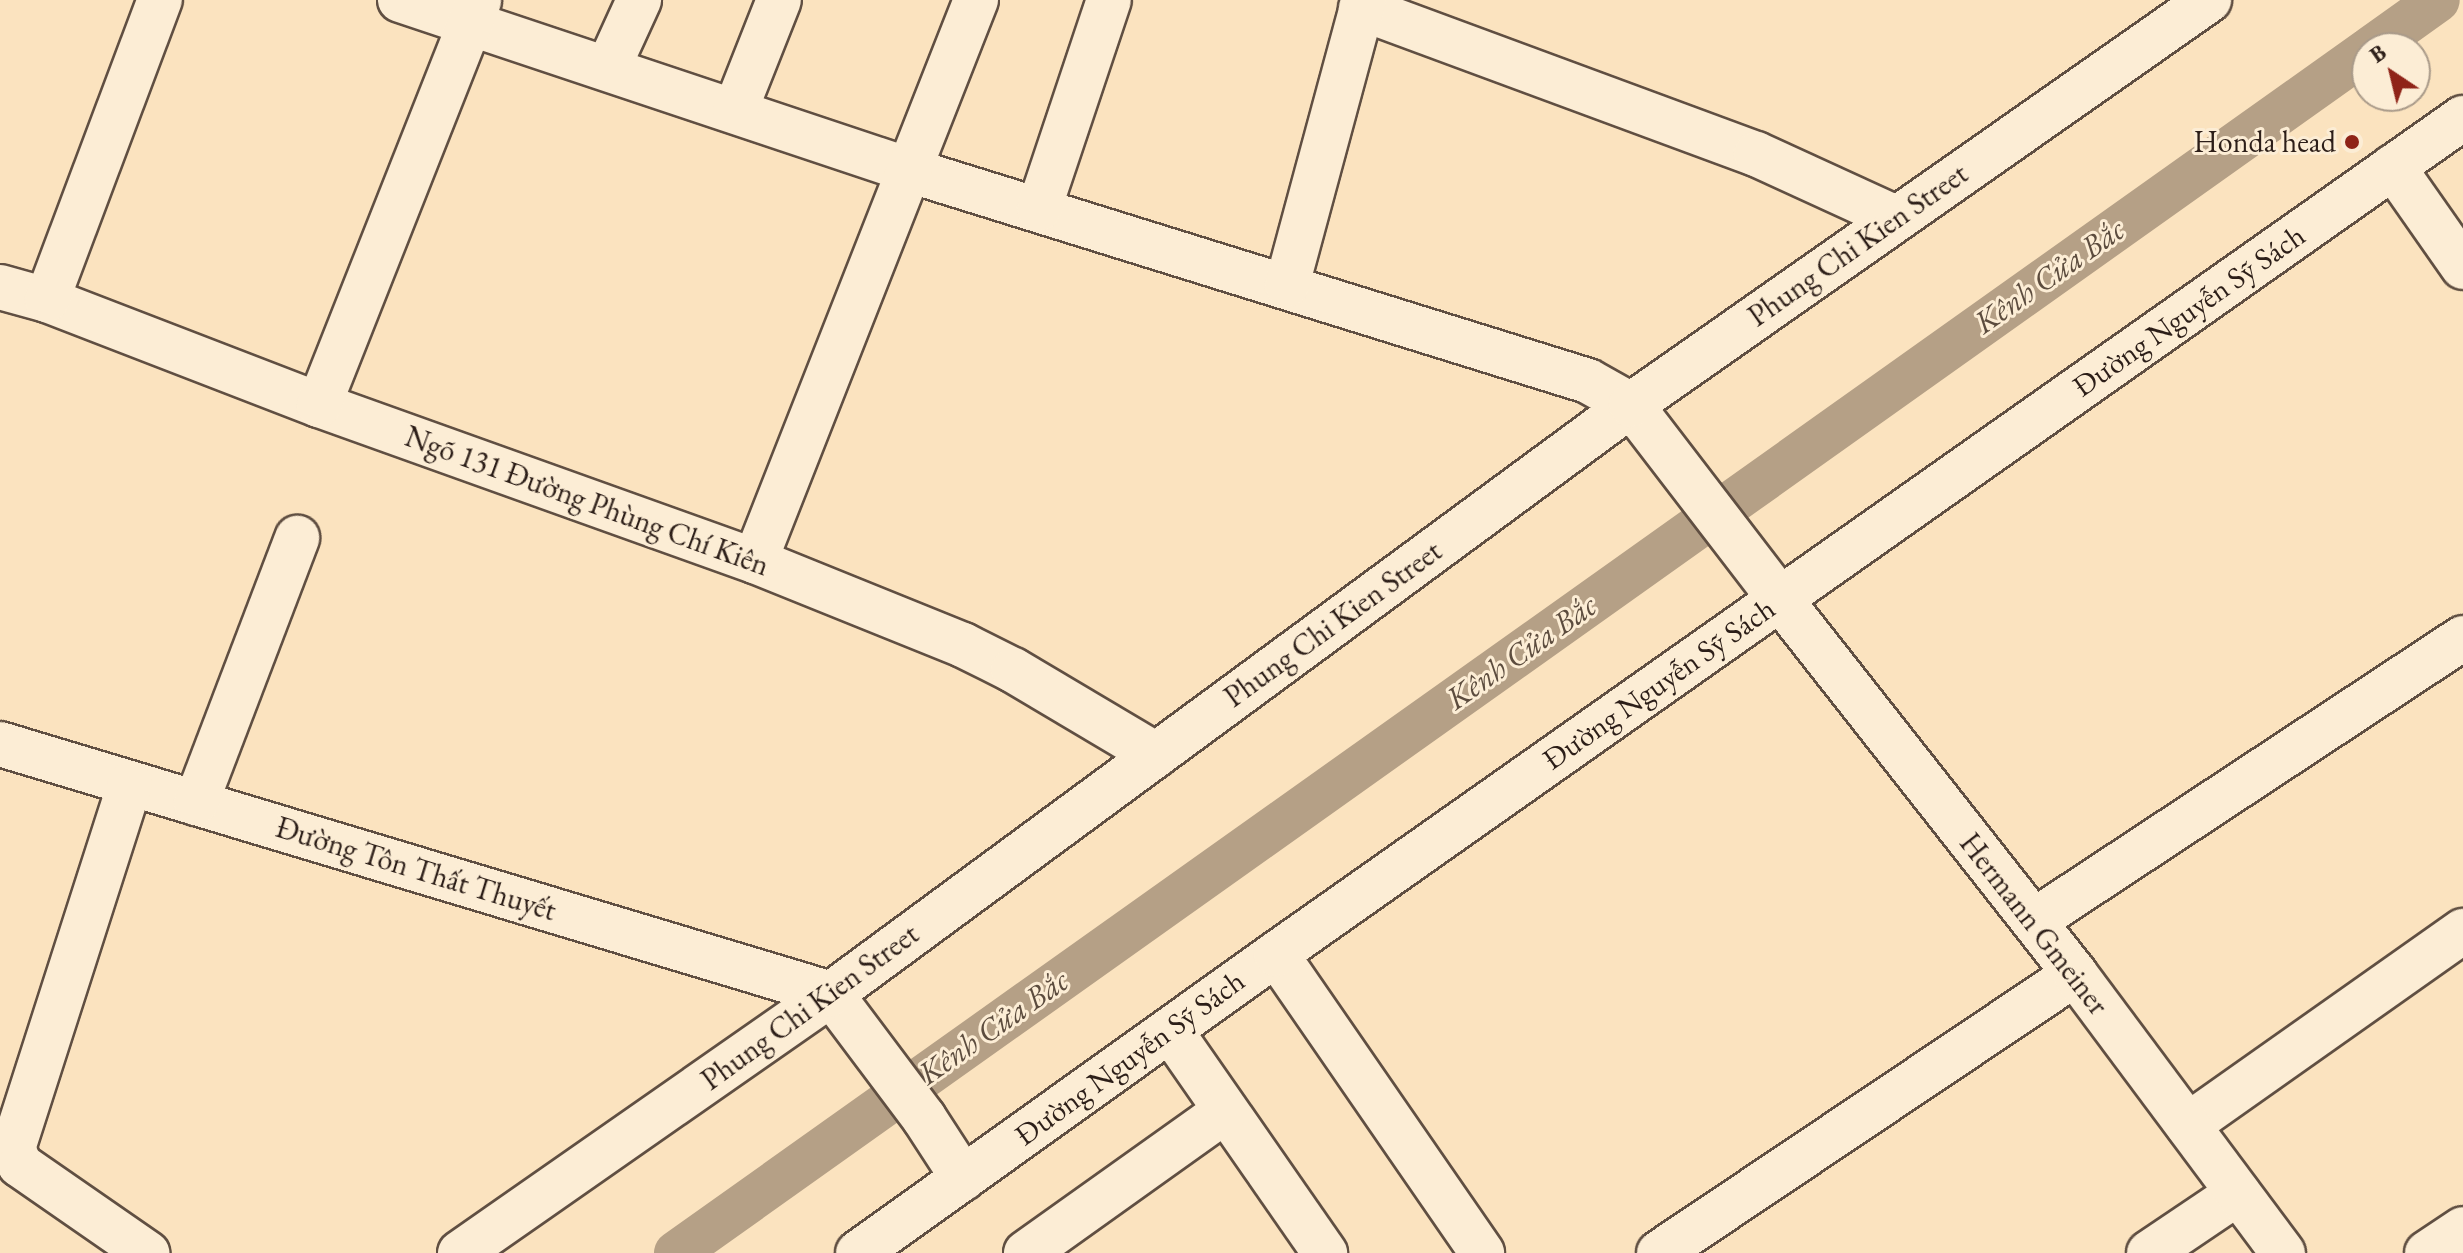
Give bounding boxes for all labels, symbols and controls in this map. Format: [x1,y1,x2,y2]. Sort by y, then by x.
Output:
north arrow [2351,32,2431,112]
text: B [2364,38,2392,69]
place label: Honda head [2194,124,2336,160]
marker: Honda head [2343,133,2361,151]
street label: Phung Chi Kien Street [1741,156,1975,334]
water label: Kênh Cửa Bắc [1967,210,2131,342]
street label: Đường Nguyễn Sỹ Sách [2066,217,2312,405]
street label: Ngõ 131 Đường Phùng Chí Kiên [400,418,774,584]
street label: Phung Chi Kien Street [1217,533,1449,715]
water label: Kênh Cửa Bắc [1439,586,1603,718]
street label: Đường Nguyễn Sỹ Sách [1536,590,1782,778]
street label: Đường Tôn Thất Thuyết [272,809,560,929]
street label: Hermann Gmeiner [1952,826,2116,1022]
street label: Phung Chi Kien Street [694,916,926,1098]
water label: Kênh Cửa Bắc [911,961,1075,1093]
street label: Đường Nguyễn Sỹ Sách [1008,963,1252,1153]

